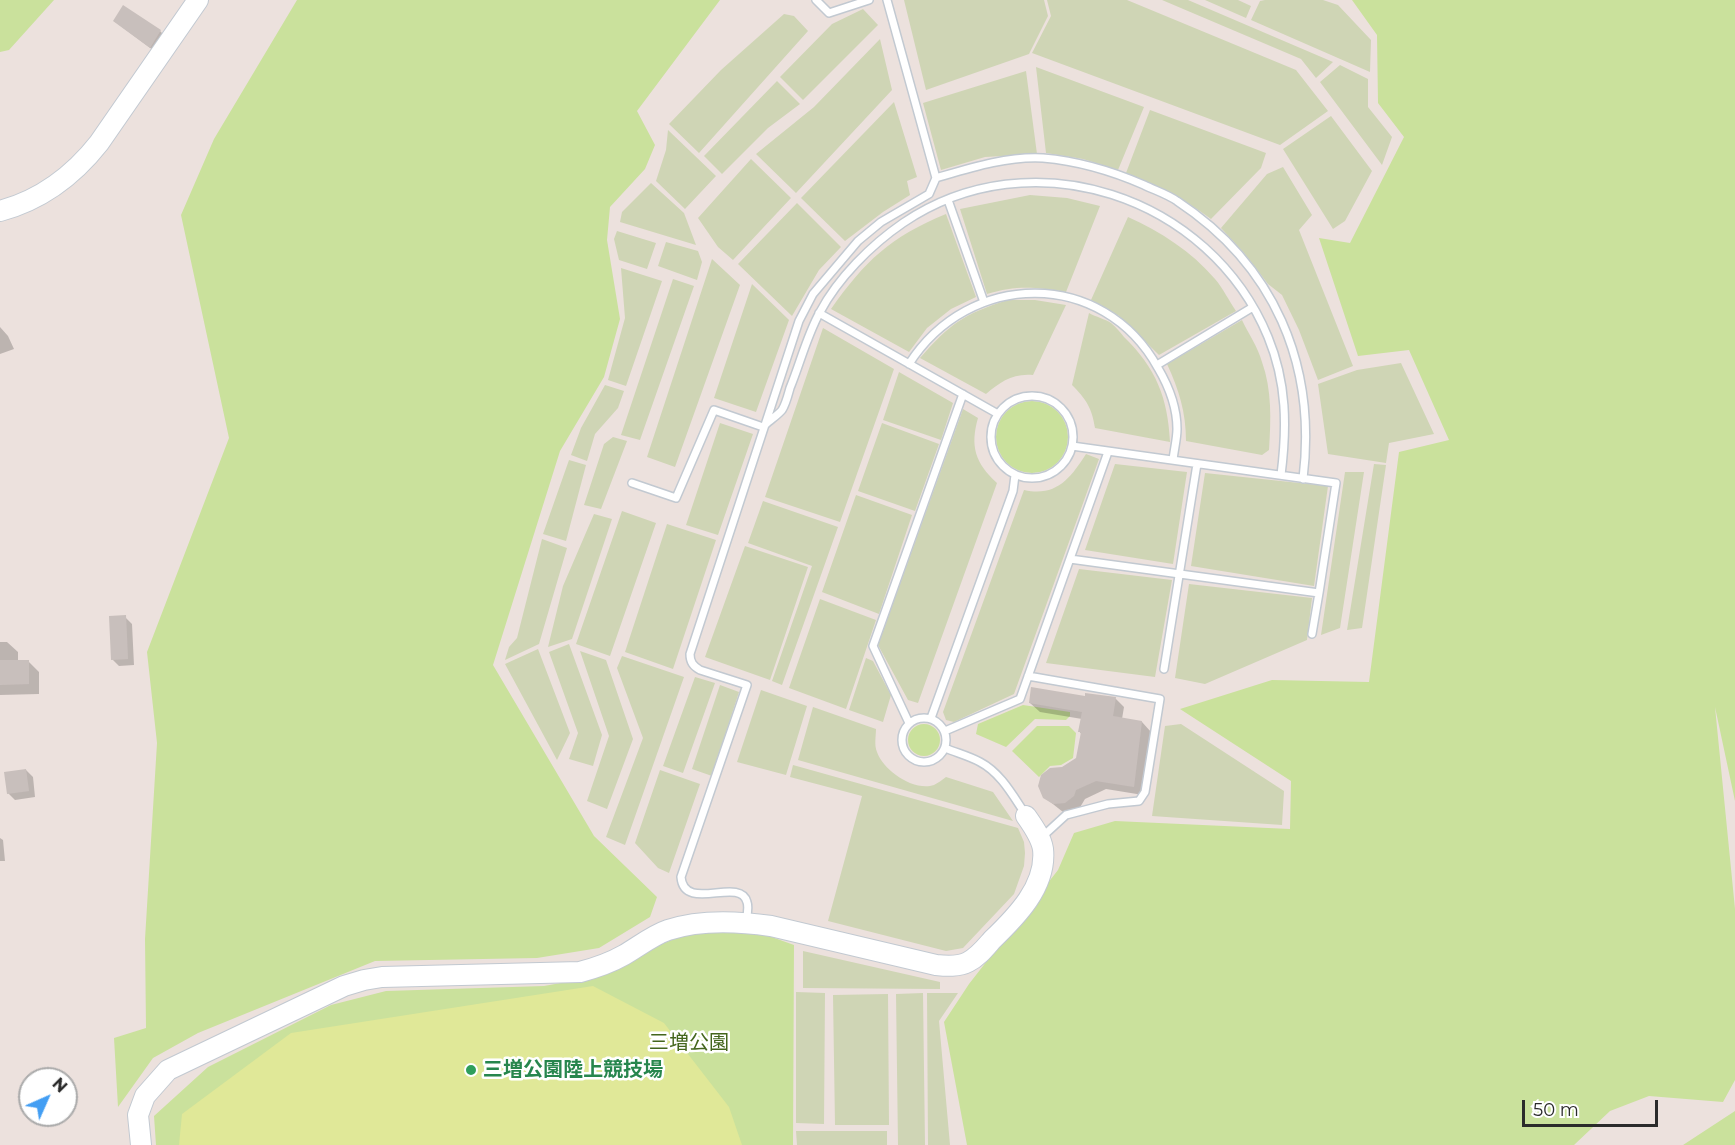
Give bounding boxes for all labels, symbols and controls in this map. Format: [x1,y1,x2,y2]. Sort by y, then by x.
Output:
park label: 三増公園 [649,1031,729,1055]
place label: 三増公園陸上競技場 [483,1058,663,1082]
marker: 三増公園陸上競技場 [464,1063,478,1077]
north arrow [18,1067,78,1127]
text: N [48,1074,71,1097]
scale bar [1525,1088,1662,1126]
text: 50 m [1533,1099,1579,1121]

